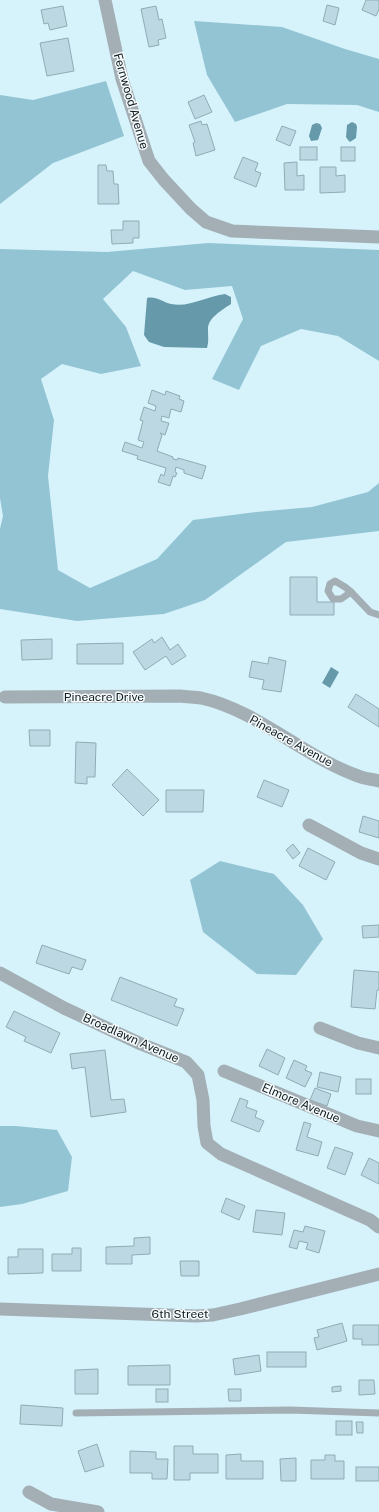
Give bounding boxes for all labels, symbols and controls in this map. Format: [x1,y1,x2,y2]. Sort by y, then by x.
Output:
street label: Fernwood Avenue [111,51,151,151]
street label: Pineacre Drive [64,690,144,704]
street label: Pineacre Avenue [247,712,335,770]
street label: Broadlawn Avenue [81,1011,181,1066]
street label: Elmore Avenue [260,1080,342,1126]
street label: 6th Street [151,1307,209,1321]

